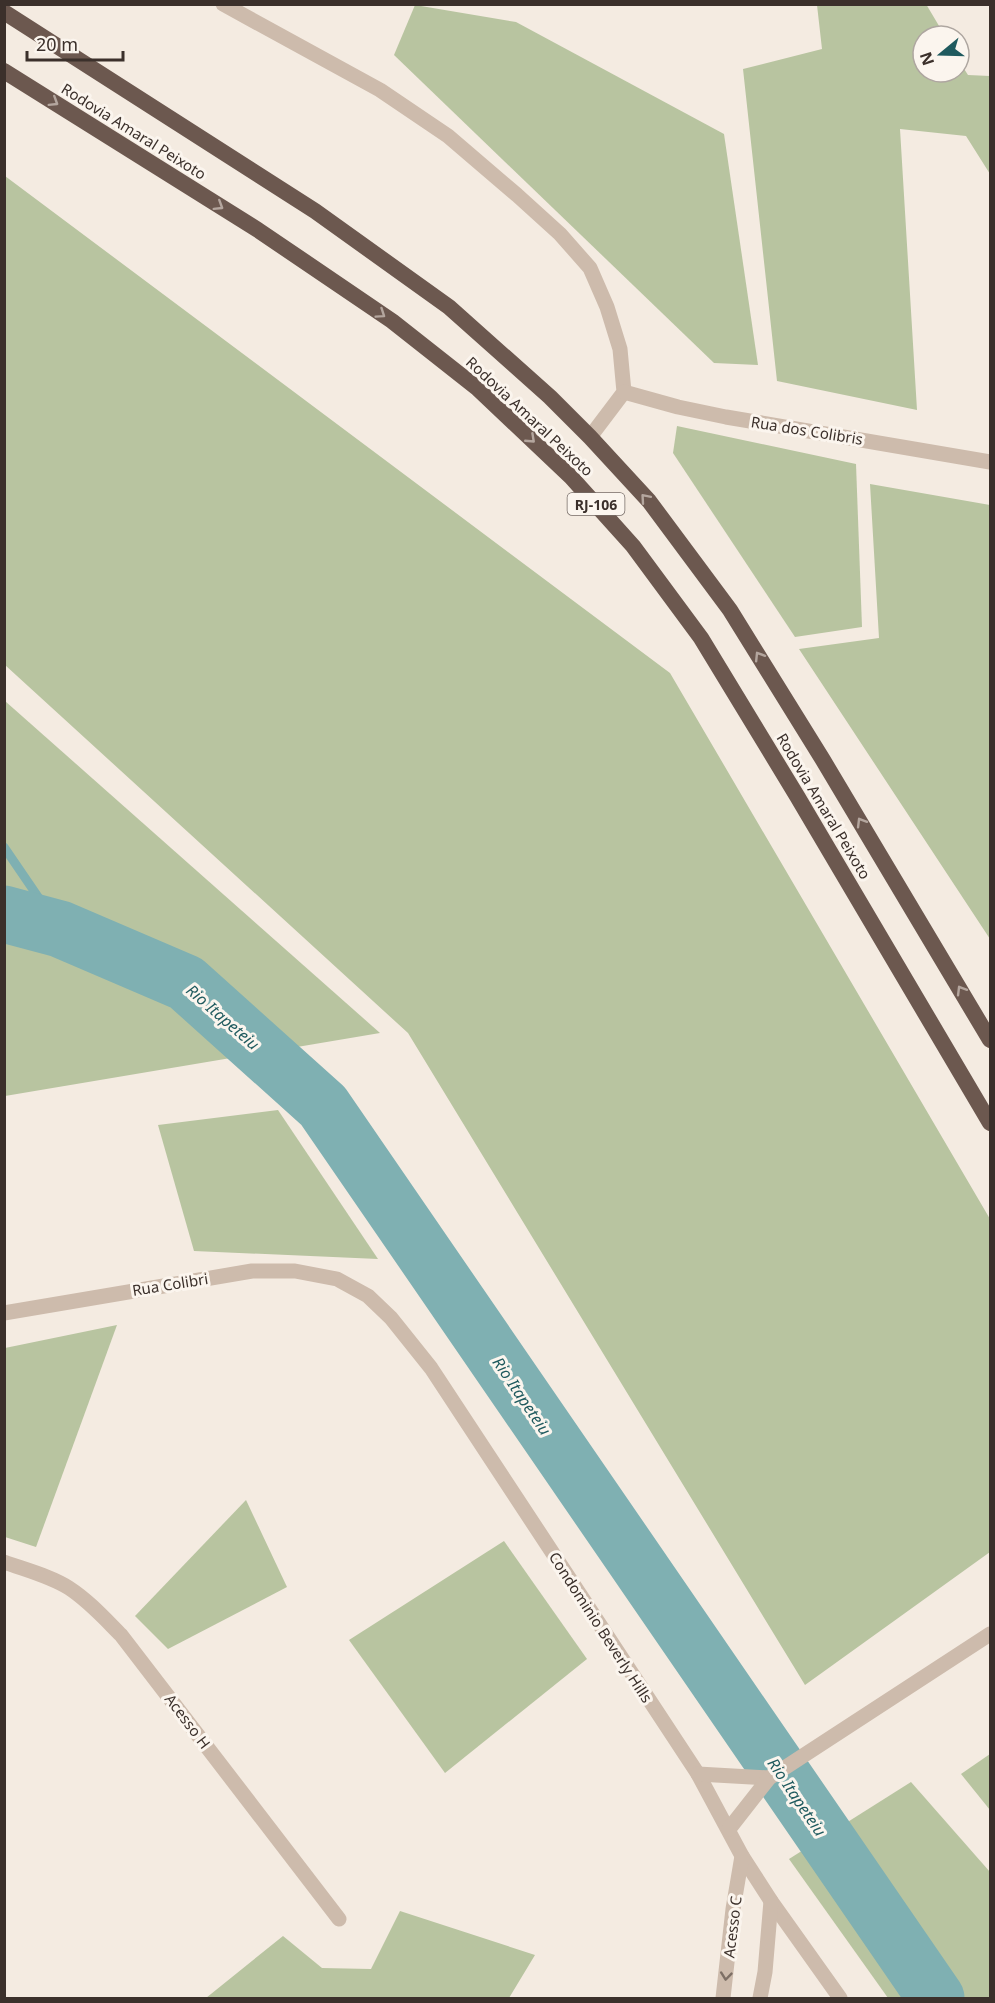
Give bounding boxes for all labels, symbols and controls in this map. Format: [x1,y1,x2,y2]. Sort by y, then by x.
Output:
scale bar [27,24,123,62]
north arrow [911,24,971,84]
text: 20 m [36,32,78,56]
text: N [914,49,939,69]
street label: Rodovia Amaral Peixoto [58,78,210,184]
one-way arrow [48,94,58,106]
one-way arrow [213,198,223,210]
one-way arrow [375,307,386,318]
street label: Rodovia Amaral Peixoto [462,352,598,480]
street label: Rua dos Colibris [750,411,864,449]
one-way arrow [524,432,534,443]
road number: RJ-106 [568,493,624,515]
one-way arrow [641,494,652,505]
one-way arrow [754,652,766,662]
street label: Rodovia Amaral Peixoto [772,729,876,883]
one-way arrow [856,818,868,828]
water label: Rio Itapeteiu [182,979,264,1055]
one-way arrow [956,986,968,996]
street label: Rua Colibri [131,1268,209,1300]
water label: Rio Itapeteiu [488,1353,556,1439]
street label: Condominio Beverly Hills [545,1548,657,1706]
street label: Acesso H [161,1690,215,1752]
water label: Rio Itapeteiu [763,1754,831,1840]
street label: Acesso C [718,1894,746,1959]
one-way arrow [720,1971,733,1980]

